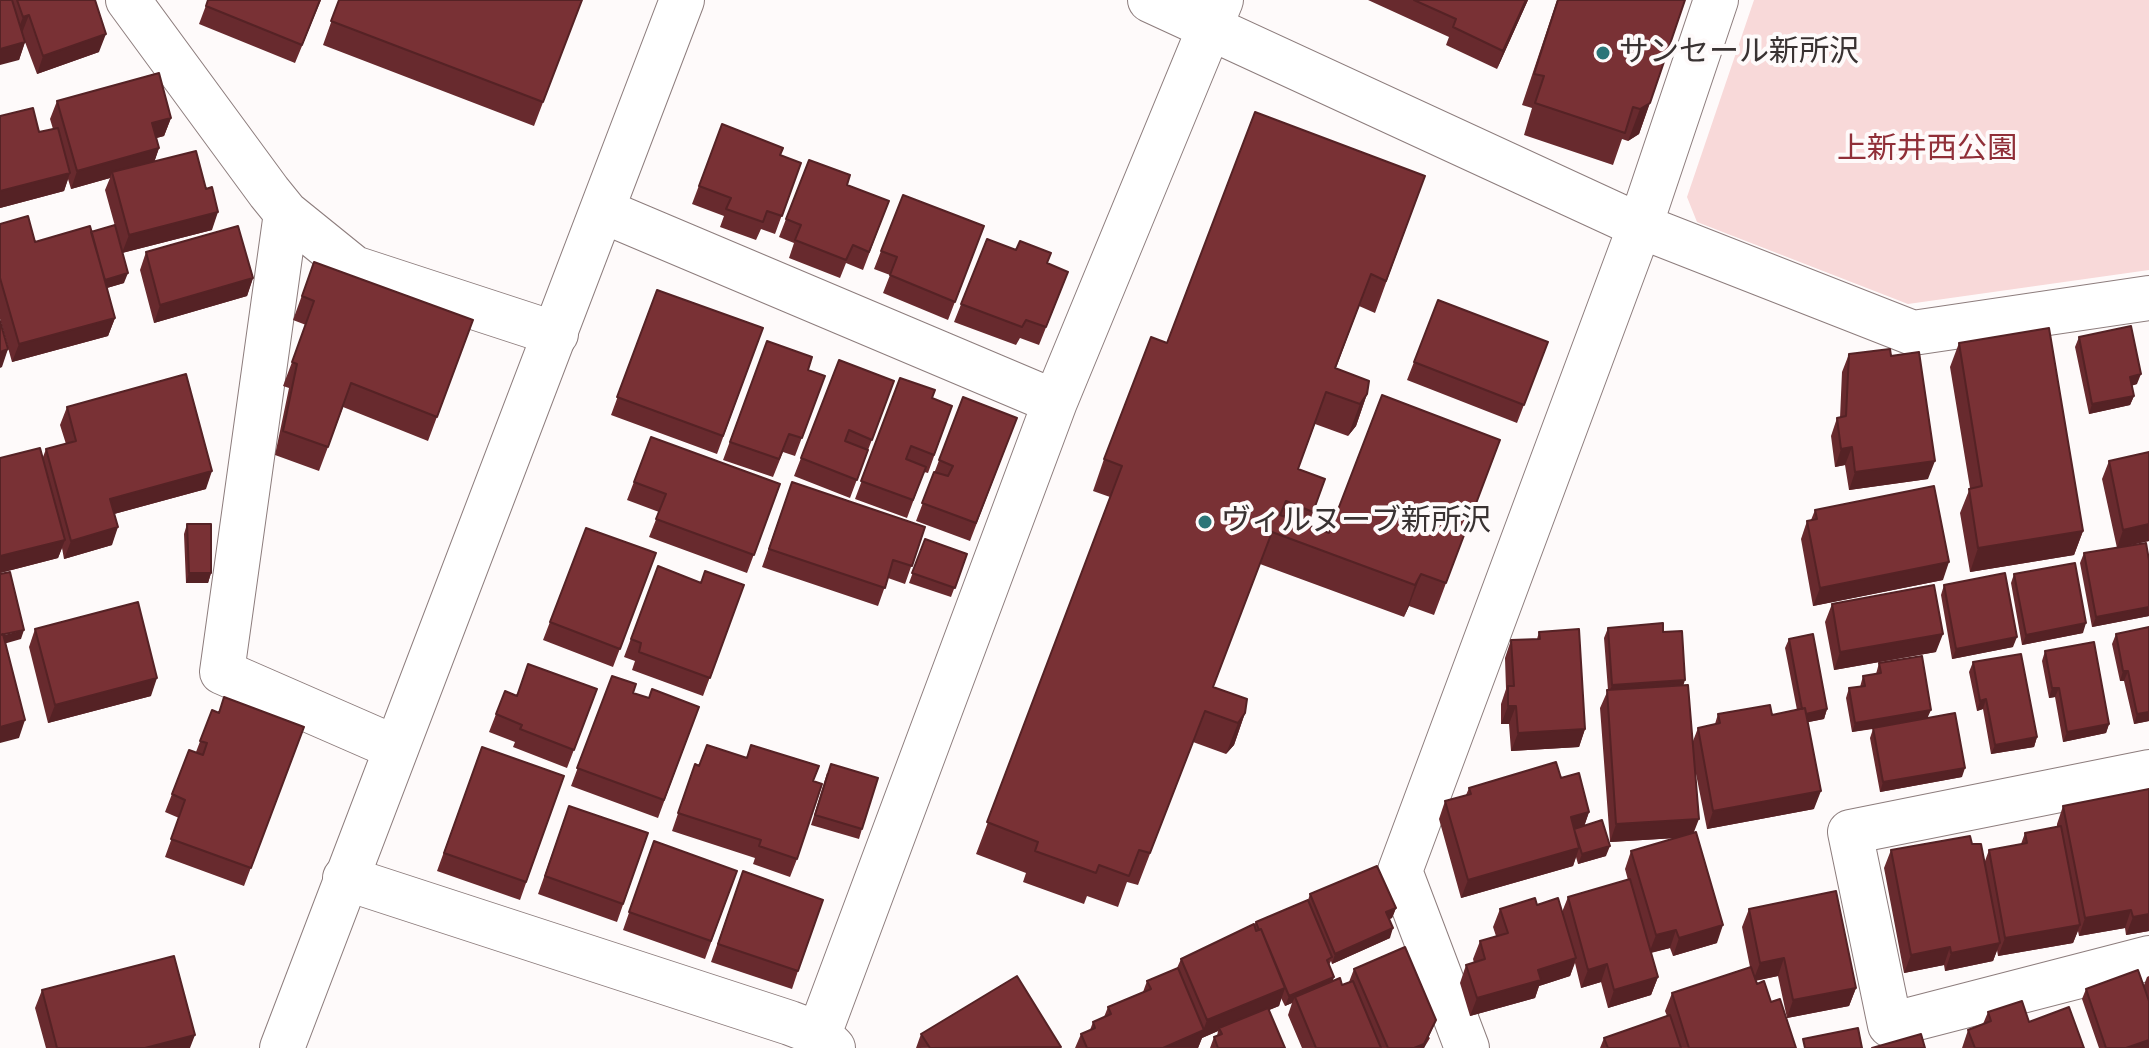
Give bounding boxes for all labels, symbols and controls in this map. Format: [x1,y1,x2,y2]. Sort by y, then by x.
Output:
place label: サンセール新所沢 [1619,35,1859,71]
marker: サンセール新所沢 [1594,44,1612,62]
park label: 上新井西公園 [1837,132,2017,168]
place label: ヴィルヌーブ新所沢 [1221,504,1491,540]
marker: ヴィルヌーブ新所沢 [1196,513,1214,531]

